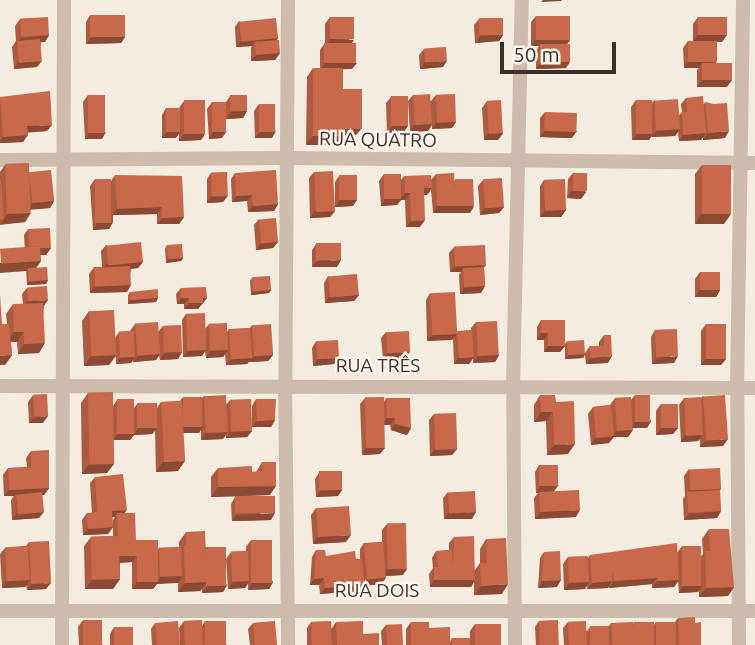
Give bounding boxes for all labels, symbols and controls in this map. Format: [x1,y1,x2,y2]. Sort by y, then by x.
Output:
scale bar [503,28,618,72]
text: 50 m [513,42,560,66]
street label: RUA QUATRO [319,128,437,152]
street label: RUA TRÊS [336,355,420,377]
street label: RUA DOIS [335,580,419,602]

